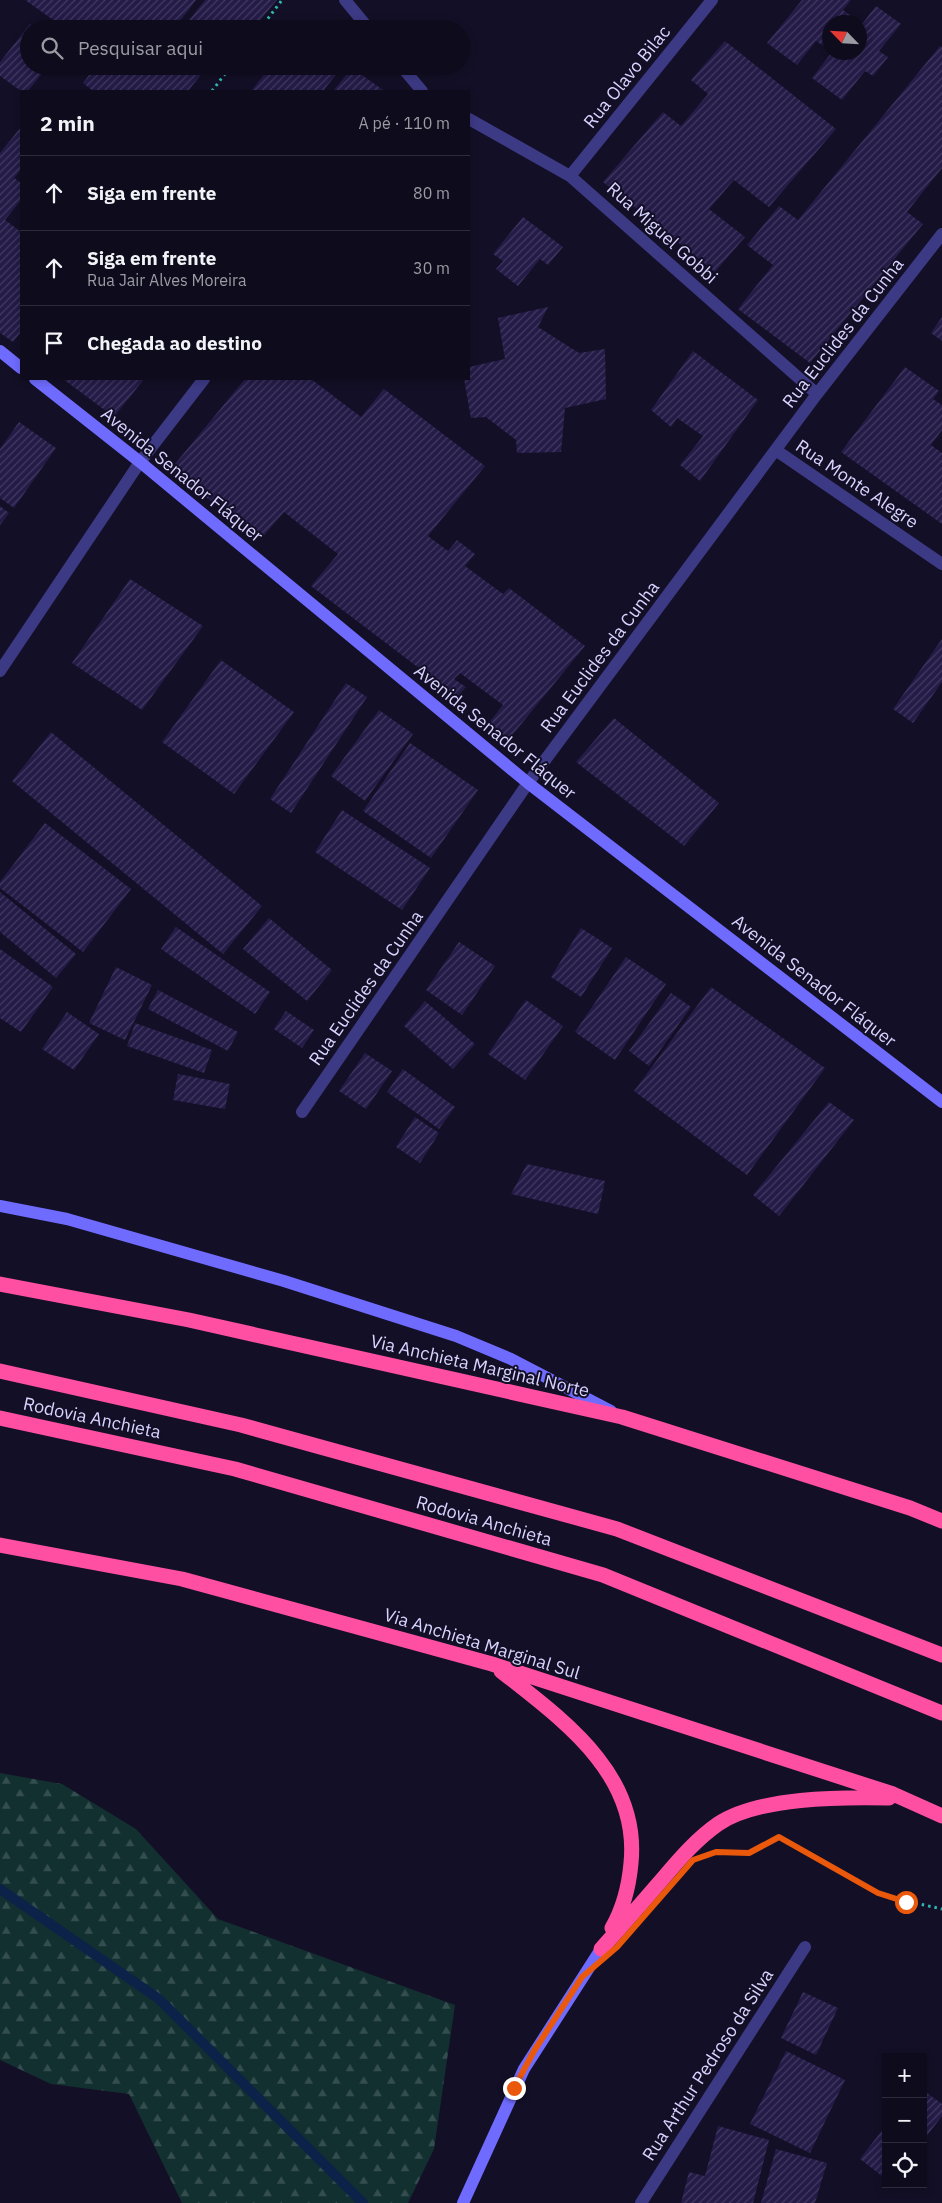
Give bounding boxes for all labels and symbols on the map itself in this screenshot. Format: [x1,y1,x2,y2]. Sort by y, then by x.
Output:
north arrow [822,15,867,60]
street label: Rua Olavo Bilac [578,21,675,133]
street label: Rua Miguel Gobbi [602,177,723,288]
street label: Rua Euclides da Cunha [777,253,909,412]
street label: Avenida Senador Fláquer [97,402,268,547]
street label: Rua Monte Alegre [792,434,923,533]
street label: Rua Euclides da Cunha [535,576,664,737]
street label: Avenida Senador Fláquer [410,659,581,804]
street label: Rua Euclides da Cunha [303,905,428,1070]
street label: Avenida Senador Fláquer [728,909,901,1052]
street label: Via Anchieta Marginal Norte [368,1329,592,1402]
street label: Rodovia Anchieta [21,1392,163,1443]
street label: Rodovia Anchieta [414,1490,555,1551]
street label: Via Anchieta Marginal Sul [381,1603,583,1684]
route start [895,1891,918,1914]
street label: Rua Arthur Pedroso da Silva [637,1964,779,2165]
route end [503,2077,526,2100]

